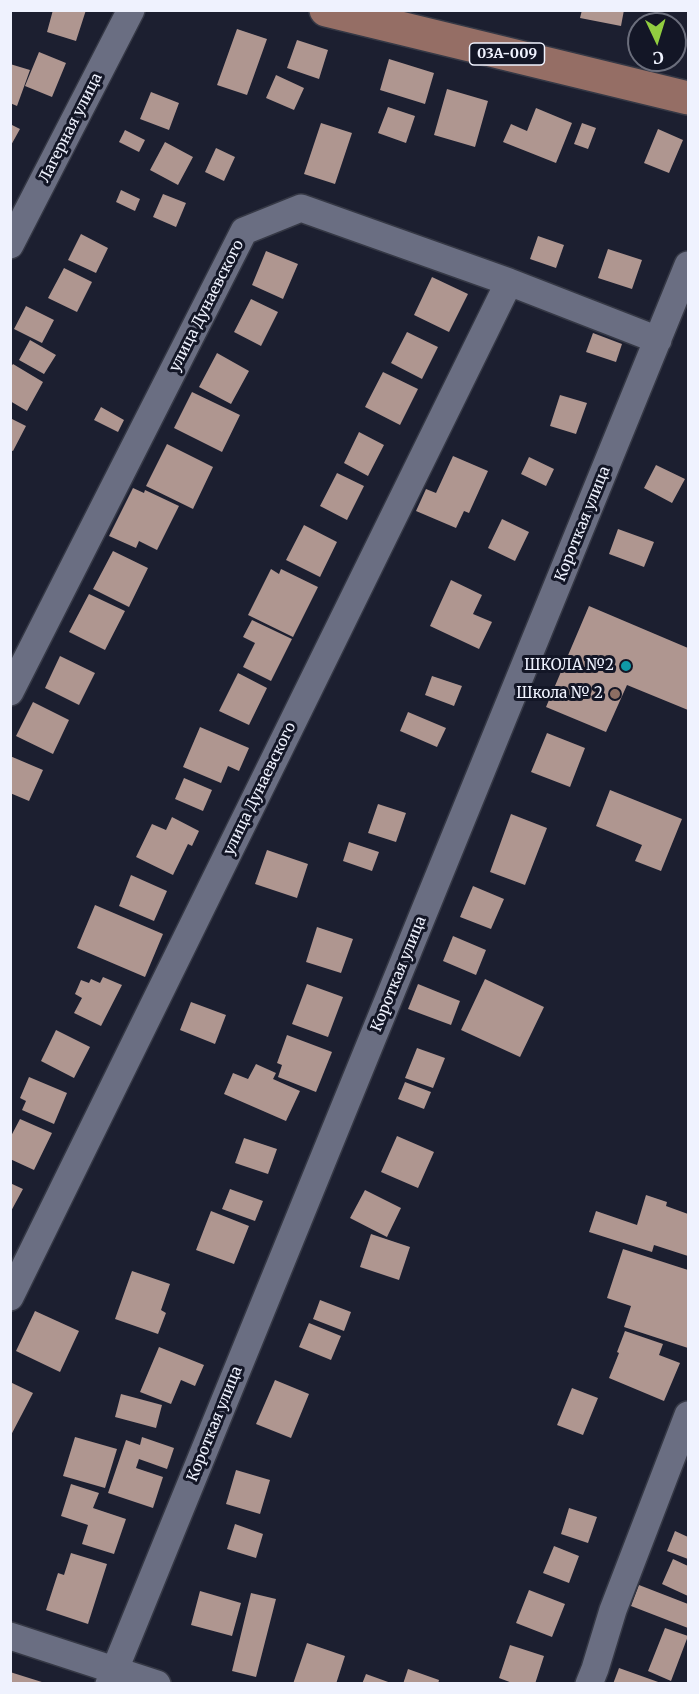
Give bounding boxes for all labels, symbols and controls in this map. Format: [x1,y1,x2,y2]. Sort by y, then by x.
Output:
north arrow [627,12,687,72]
road number: 03А-009 [470,43,544,65]
text: С [652,48,664,68]
street label: Лагерная улица [36,70,106,186]
street label: улица Дунаевского [166,237,248,375]
street label: Короткая улица [552,464,614,584]
place label: ШКОЛА №2 [524,657,614,675]
marker: ШКОЛА №2 [619,659,633,673]
place label: Школа № 2 [516,685,603,703]
marker: Школа № 2 [608,687,622,701]
street label: улица Дунаевского [220,720,300,858]
street label: Короткая улица [368,914,430,1034]
street label: Короткая улица [184,1364,246,1484]

